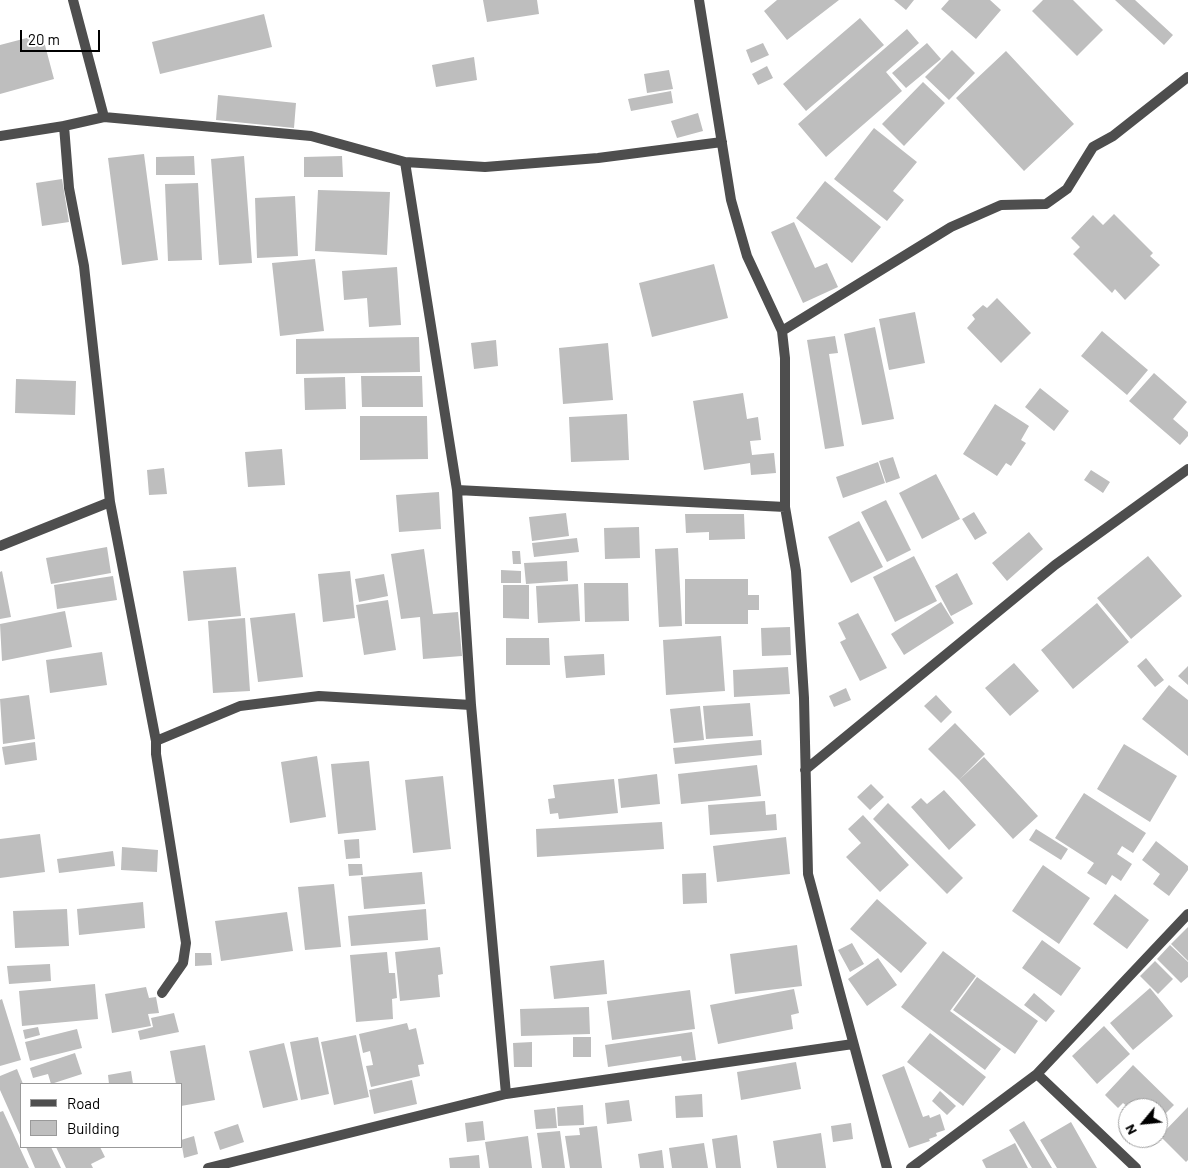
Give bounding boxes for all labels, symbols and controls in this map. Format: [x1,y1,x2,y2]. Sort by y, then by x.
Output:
scale bar [22,20,102,52]
text: 20 m [28,30,60,48]
legend [20,1083,182,1148]
text: Road [67,1094,100,1112]
north arrow [1118,1098,1168,1148]
text: Building [67,1119,120,1137]
text: N [1121,1122,1140,1138]

